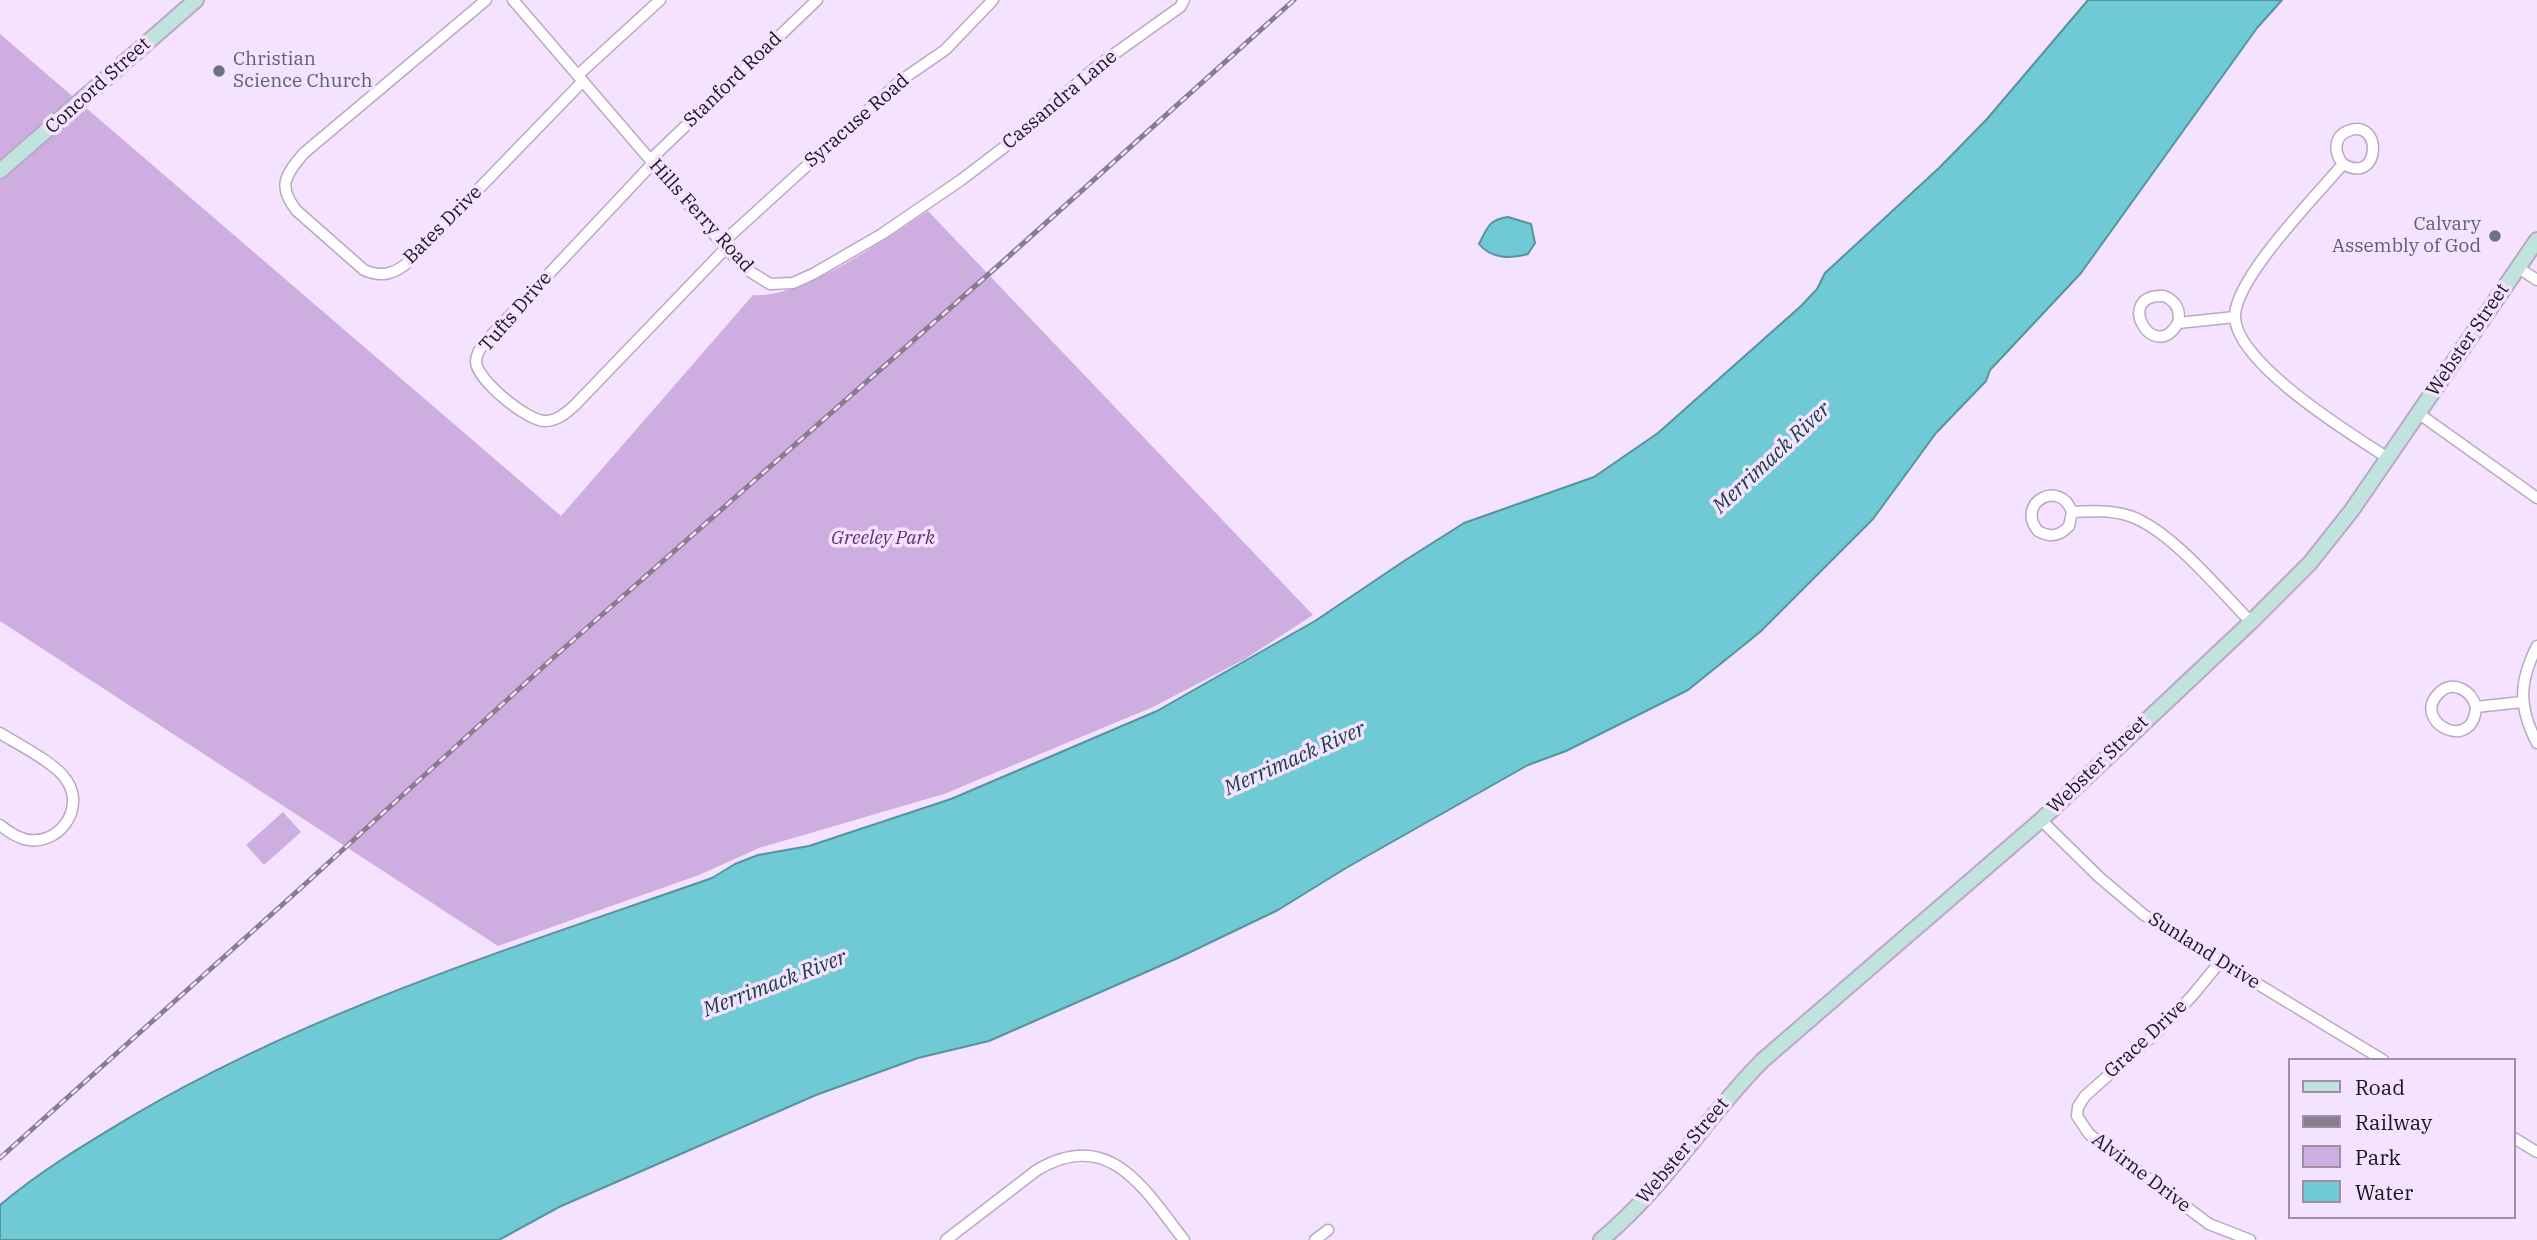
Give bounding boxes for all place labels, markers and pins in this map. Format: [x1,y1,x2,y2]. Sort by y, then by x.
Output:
place label: Christian Science Church [233,49,373,93]
marker: Christian Science Church [211,63,227,79]
place label: Calvary Assembly of God [2332,214,2481,258]
marker: Calvary Assembly of God [2487,228,2503,244]

